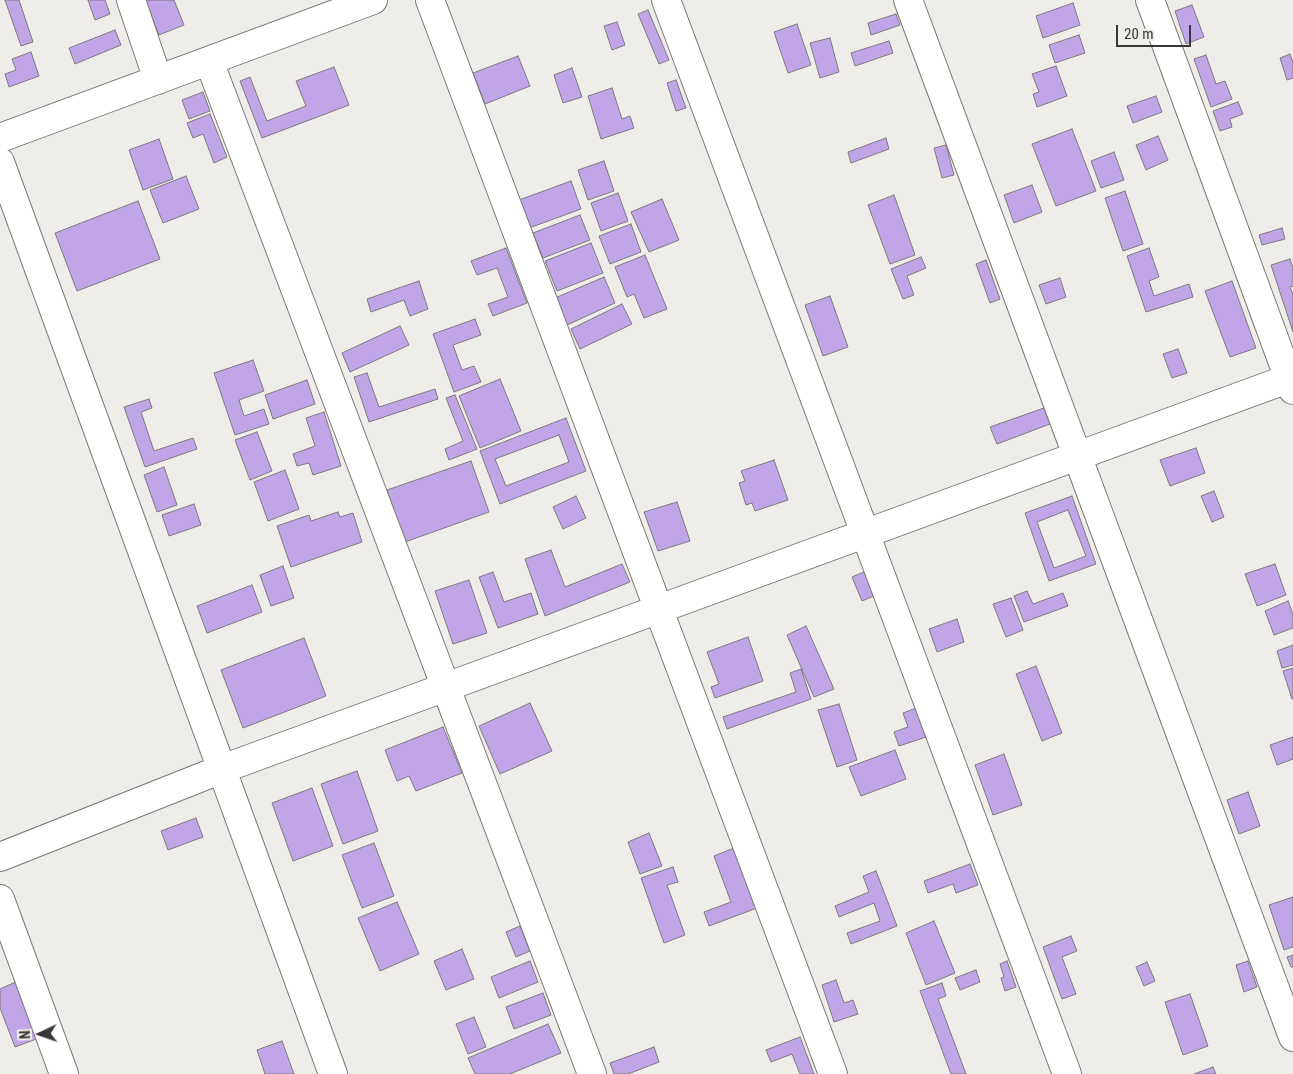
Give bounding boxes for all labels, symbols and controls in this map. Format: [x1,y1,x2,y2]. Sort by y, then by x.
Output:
scale bar [1118,15,1193,47]
text: 20 m [1124,25,1154,43]
north arrow [15,1009,65,1059]
text: N [17,1030,33,1039]

